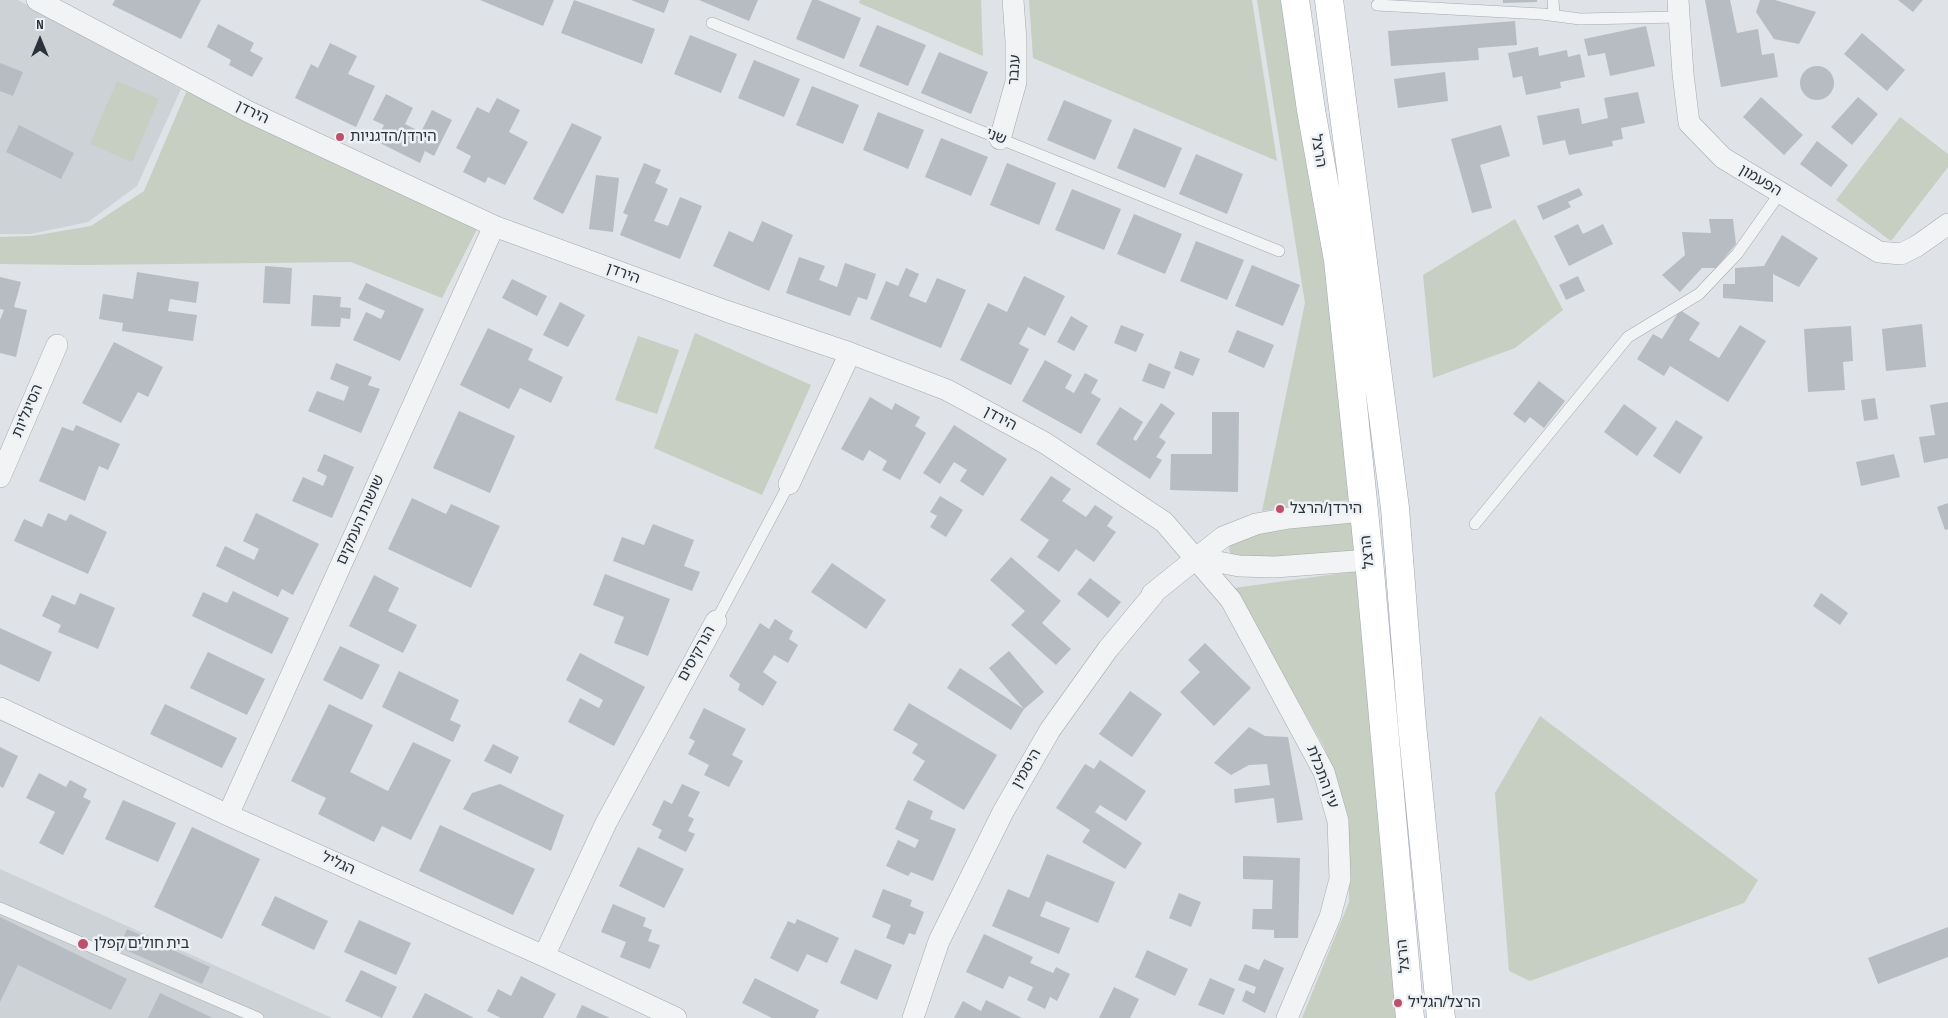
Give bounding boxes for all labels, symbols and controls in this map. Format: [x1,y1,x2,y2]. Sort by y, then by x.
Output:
north arrow [15,15,65,65]
text: N [36,16,44,33]
street label: ענבר [1005,54,1025,86]
street label: הירדן [233,97,271,129]
street label: שני [983,125,1009,149]
place label: הירדן/הדגניות [350,128,437,146]
marker: הירדן/הדגניות [334,131,346,143]
street label: הרצל [1306,133,1330,169]
street label: הפעמון [1735,161,1785,201]
street label: הירדן [604,260,642,288]
street label: הסיגליות [9,382,47,440]
street label: הירדן [981,403,1019,435]
street label: שושנת העמקים [333,472,389,568]
place label: הירדן/הרצל [1290,500,1362,518]
marker: הירדן/הרצל [1274,503,1286,515]
street label: הרצל [1357,534,1379,570]
street label: הנרקיסים [674,623,720,685]
street label: עין התכלת [1302,743,1342,811]
street label: היסמין [1009,746,1045,792]
street label: הגליל [318,849,358,879]
place label: בית חולים קפלן [94,935,189,953]
marker: בית חולים קפלן [76,937,90,951]
street label: הרצל [1393,938,1415,974]
place label: הרצל/הגליל [1408,994,1481,1012]
marker: הרצל/הגליל [1392,997,1404,1009]

